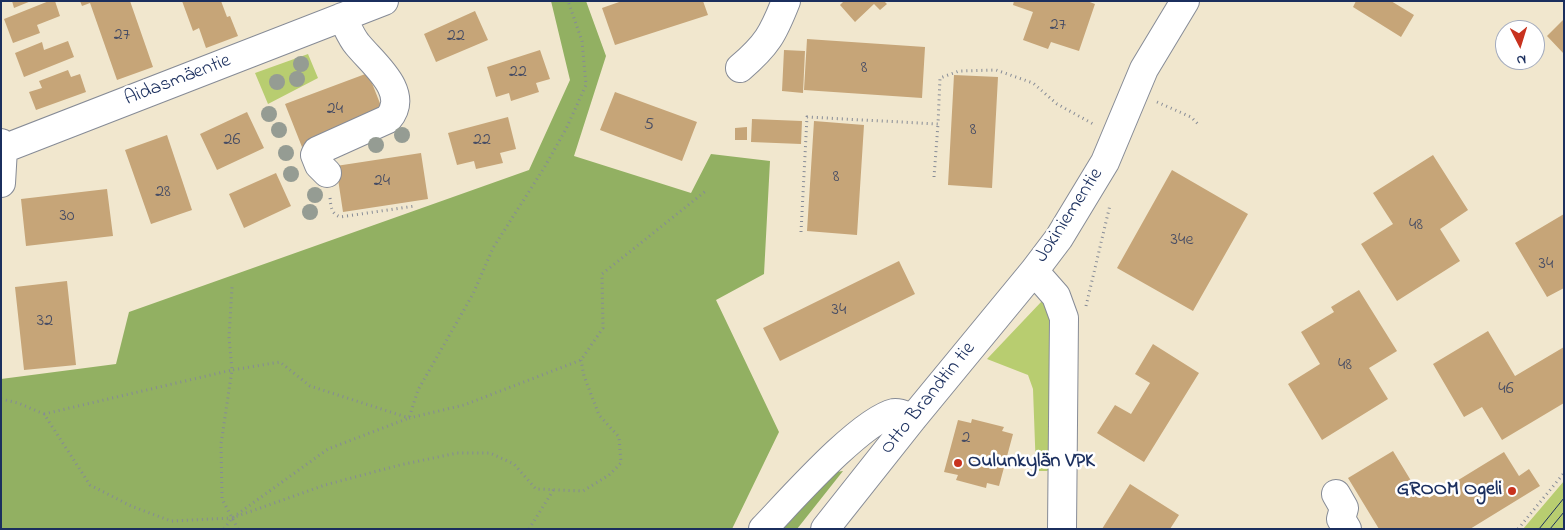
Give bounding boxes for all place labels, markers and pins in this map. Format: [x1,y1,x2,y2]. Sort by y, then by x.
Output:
place label: Oulunkylän VPK [968,451,1095,475]
marker: Oulunkylän VPK [952,457,964,469]
place label: GROOM Ogeli [1397,479,1502,503]
marker: GROOM Ogeli [1506,485,1518,497]

